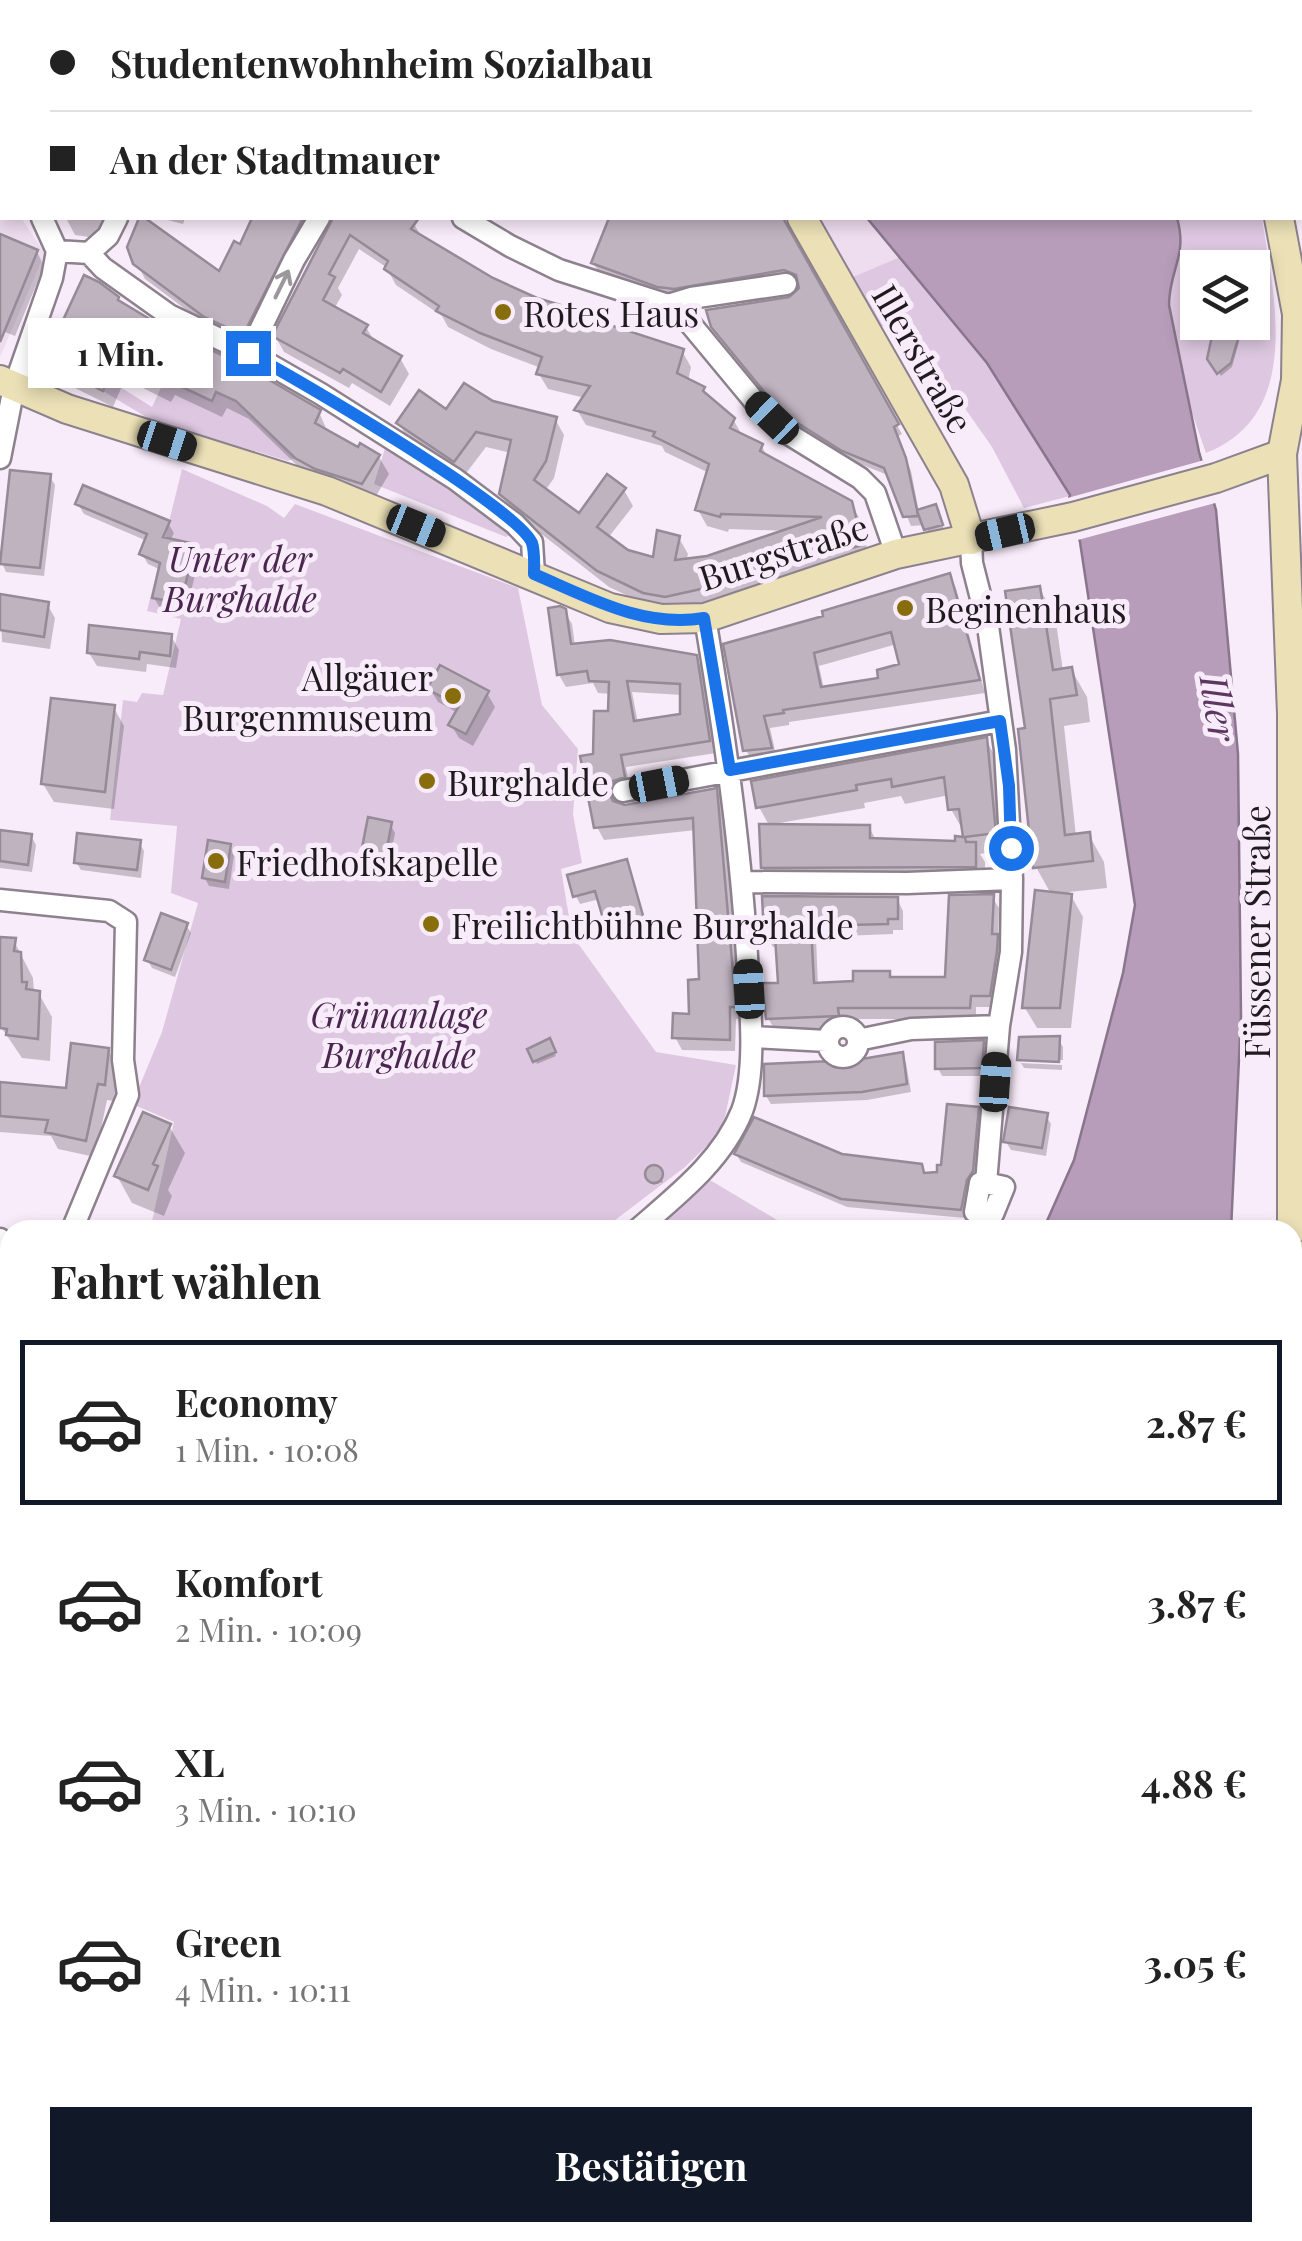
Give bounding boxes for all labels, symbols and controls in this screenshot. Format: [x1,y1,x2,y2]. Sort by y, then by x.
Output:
text: Studentenwohnheim Sozialbau [110,37,653,88]
text: An der Stadtmauer [110,133,440,184]
map controls [1180,250,1270,340]
button: layers [1180,250,1270,340]
one-way arrow [273,270,292,300]
street label: Illerstraße [863,275,985,441]
place label: Rotes Haus [523,289,699,336]
marker: Rotes Haus [492,301,514,323]
callout: 1 Min. [28,318,213,388]
text: 1 Min. [77,331,164,374]
route end [226,331,271,376]
car [740,386,804,450]
car [134,417,200,465]
car [383,501,449,551]
street label: Burgstraße [692,502,874,600]
car [972,511,1038,553]
park label: Unter der Burghalde [161,534,317,621]
place label: Beginenhaus [925,585,1127,632]
marker: Beginenhaus [894,597,916,619]
place label: Allgäuer Burgenmuseum [182,653,433,740]
water label: Iller [1189,669,1251,746]
marker: Allgäuer Burgenmuseum [442,685,464,707]
place label: Burghalde [447,758,609,805]
car [627,764,691,804]
marker: Burghalde [416,770,438,792]
street label: Füssener Straße [1232,805,1279,1059]
route start [989,826,1034,871]
place label: Friedhofskapelle [236,838,499,885]
marker: Friedhofskapelle [205,850,227,872]
place label: Freilichtbühne Burghalde [451,901,854,948]
marker: Freilichtbühne Burghalde [420,913,442,935]
car [732,958,766,1020]
park label: Grünanlage Burghalde [310,990,488,1077]
car [978,1051,1012,1113]
text: Fahrt wählen [50,1250,321,1310]
text: Economy [175,1376,338,1427]
icon: car [55,1378,145,1468]
text: 2.87 € [1146,1397,1247,1448]
text: 1 Min. · 10:08 [175,1427,359,1470]
text: Komfort [175,1556,323,1607]
icon: car [55,1558,145,1648]
text: 3.87 € [1147,1577,1247,1628]
text: 2 Min. · 10:09 [175,1607,362,1650]
text: XL [175,1736,224,1787]
icon: car [55,1738,145,1828]
text: 4.88 € [1141,1757,1247,1808]
text: 3 Min. · 10:10 [175,1787,357,1830]
text: Green [175,1916,282,1967]
icon: car [55,1918,145,2008]
text: 3.05 € [1144,1937,1247,1988]
text: 4 Min. · 10:11 [175,1967,351,2010]
button: Bestätigen [50,2107,1252,2222]

